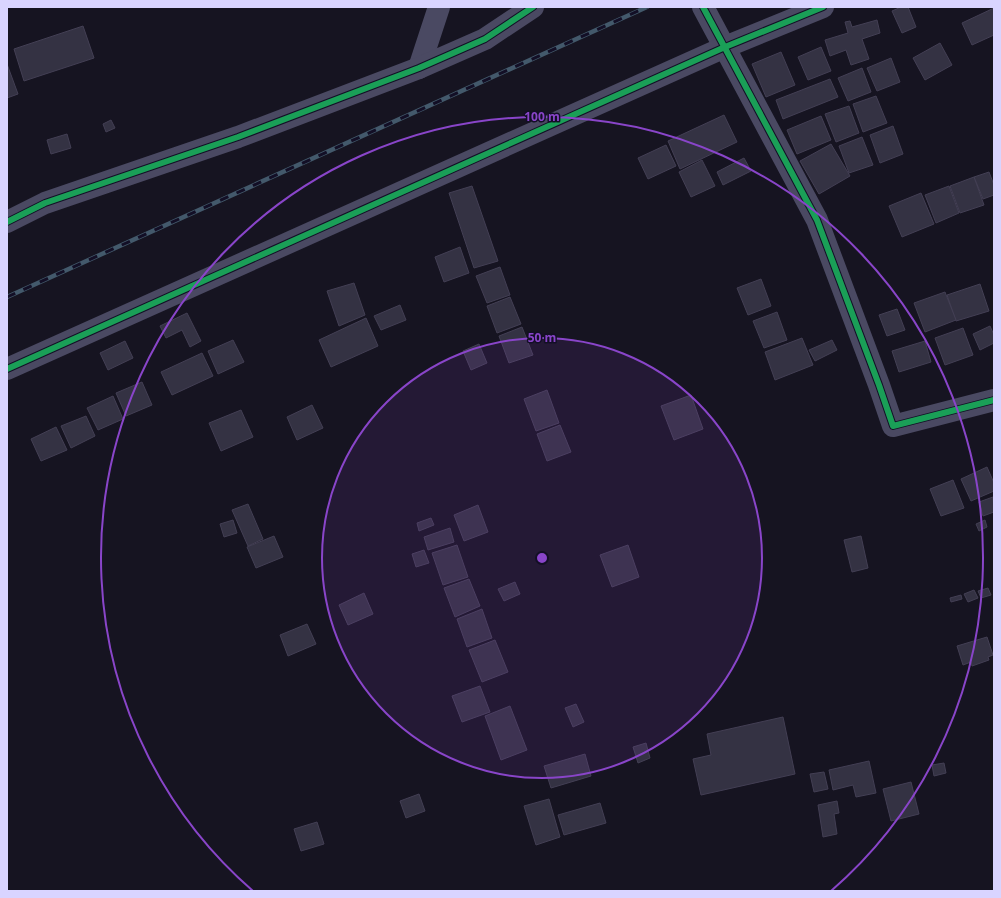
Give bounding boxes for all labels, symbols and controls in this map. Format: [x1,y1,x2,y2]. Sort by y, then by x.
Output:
text: 100 m [524,108,560,125]
text: 50 m [528,329,556,346]
centre of rings [535,551,549,565]

